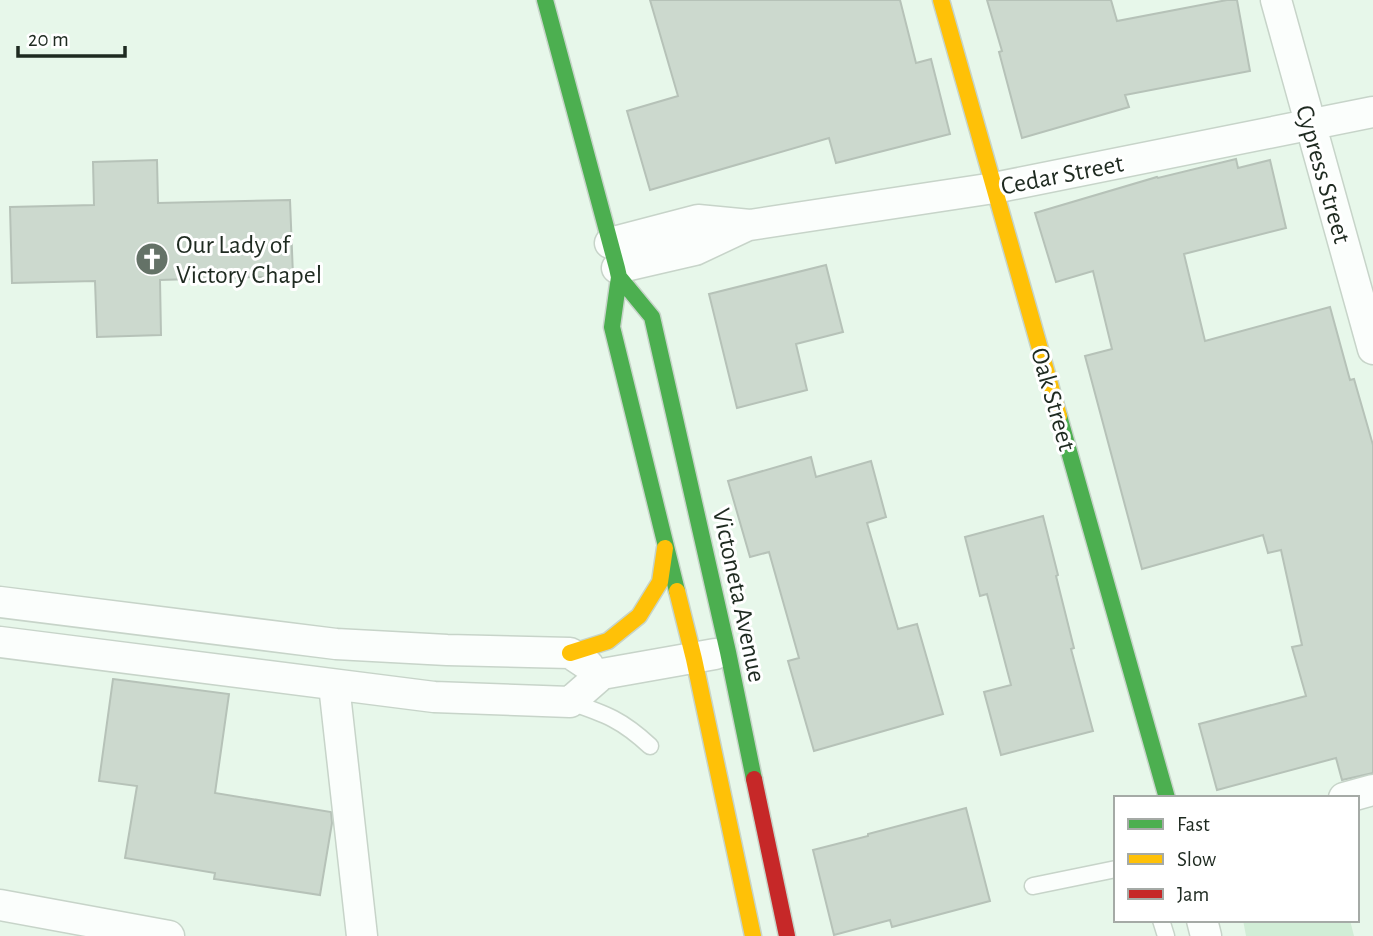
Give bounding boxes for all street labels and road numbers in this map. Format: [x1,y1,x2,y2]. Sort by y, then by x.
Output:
street label: Cypress Street [1291,102,1355,246]
street label: Cedar Street [999,150,1126,200]
street label: Oak Street [1026,345,1080,454]
street label: Victoneta Avenue [708,506,770,685]

